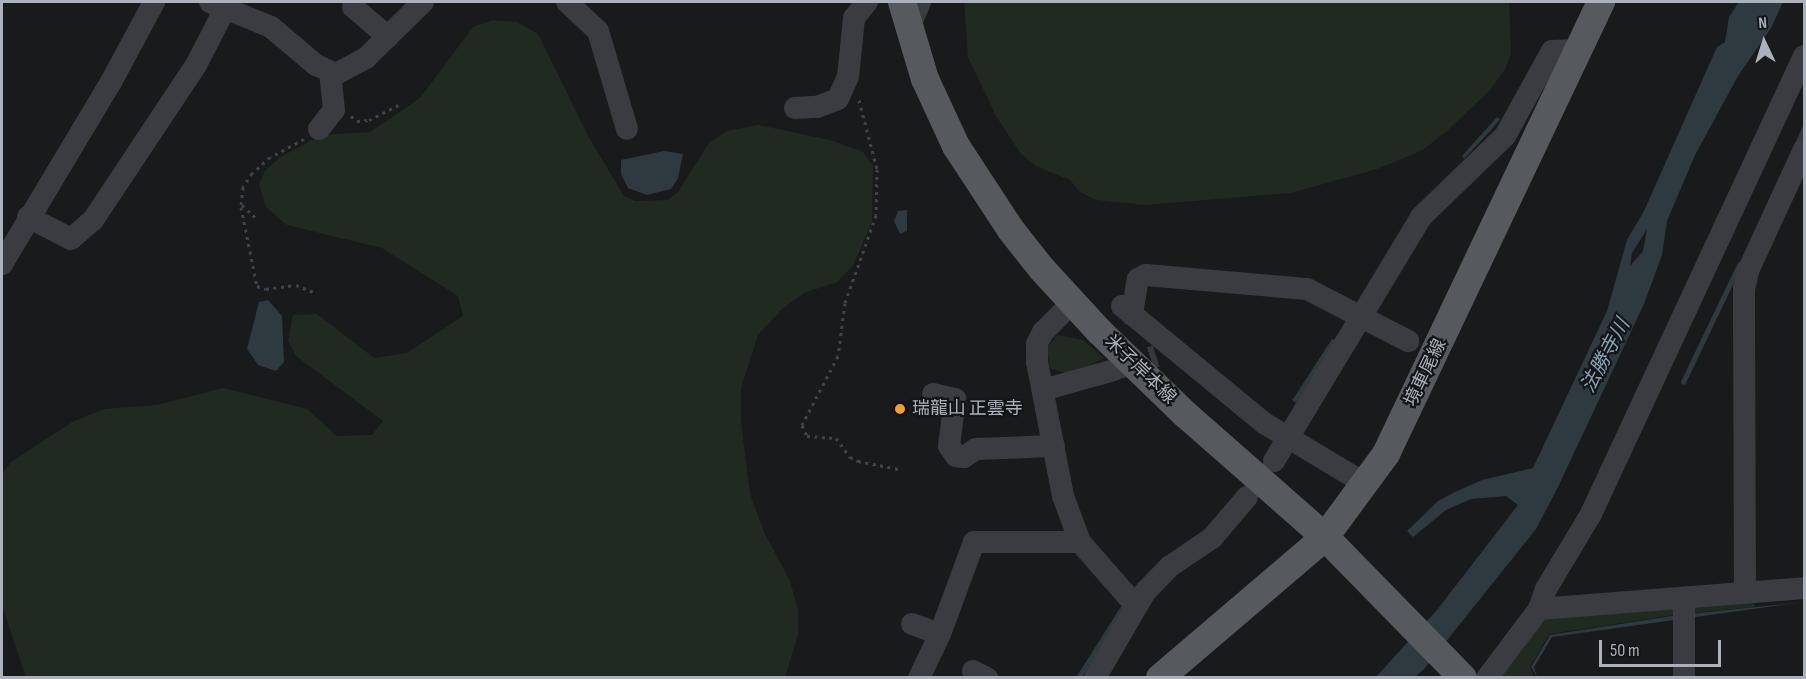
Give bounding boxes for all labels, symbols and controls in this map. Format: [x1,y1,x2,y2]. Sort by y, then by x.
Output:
north arrow [1734,12,1794,72]
text: N [1758,14,1768,33]
water label: 法勝寺川 [1577,315,1635,397]
street label: 米子岸本線 [1100,331,1180,409]
street label: 境車尾線 [1401,336,1451,410]
place label: 瑞龍山 正雲寺 [912,398,1023,420]
marker: 瑞龍山 正雲寺 [893,402,907,416]
scale bar [1602,628,1724,666]
text: 50 m [1610,640,1640,661]

